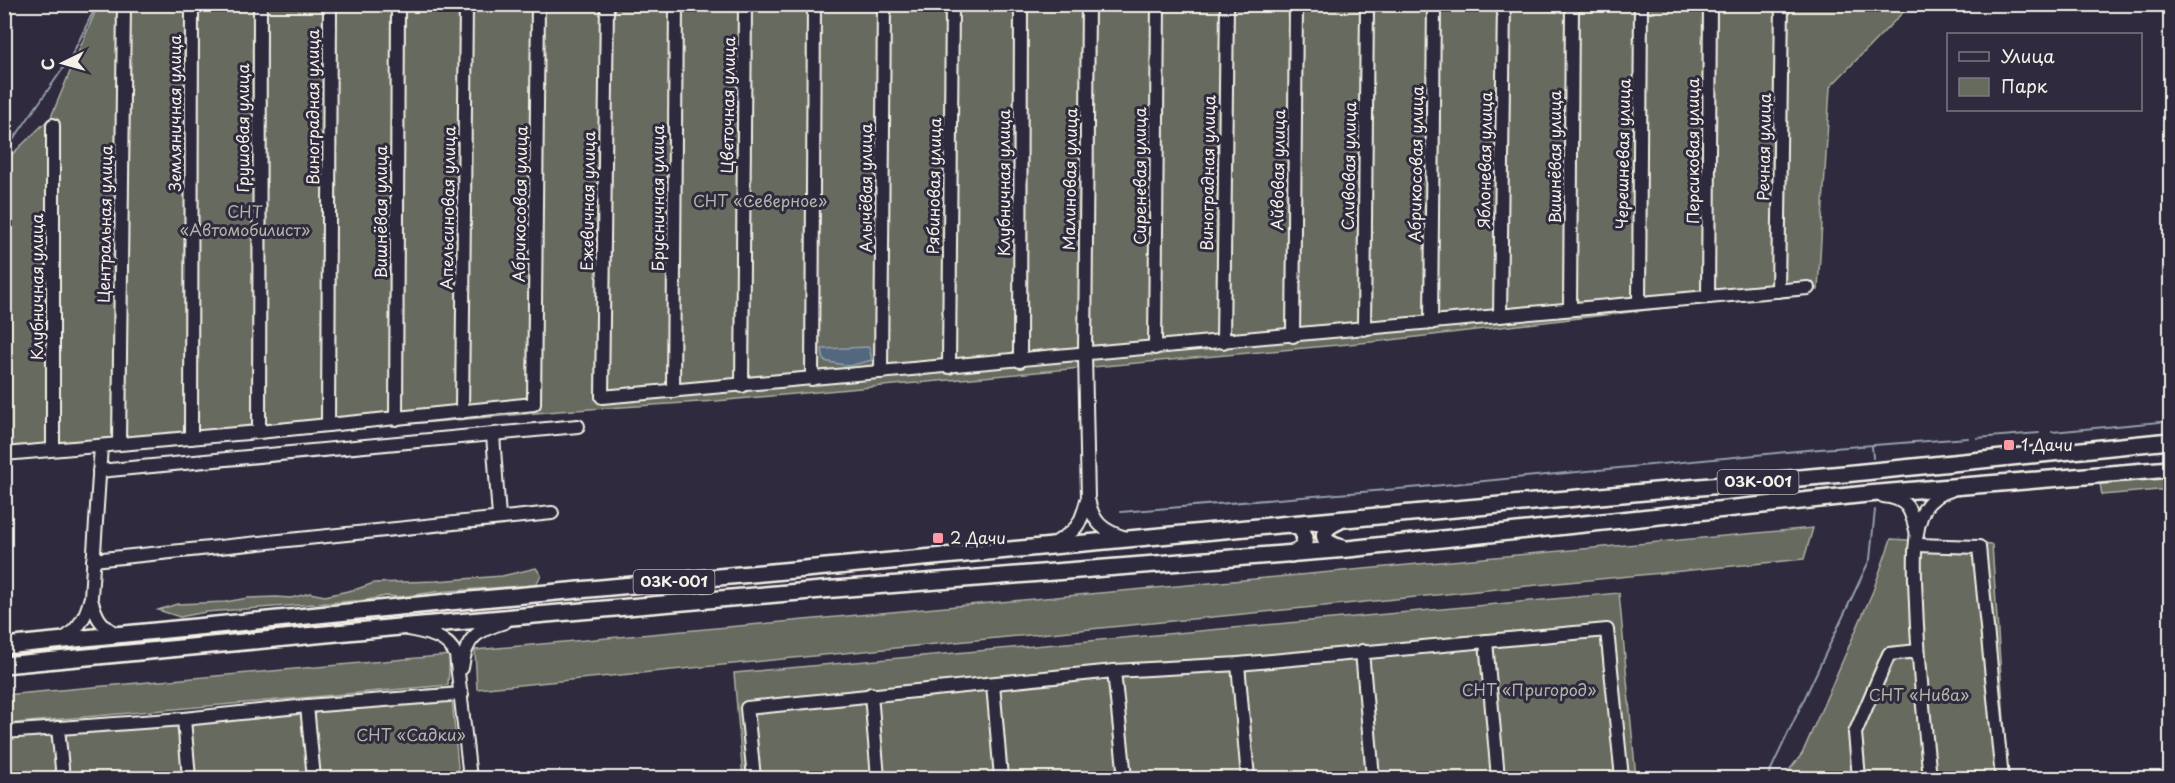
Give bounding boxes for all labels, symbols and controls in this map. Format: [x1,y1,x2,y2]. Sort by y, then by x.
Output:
street label: Виноградная улица [300,29,324,185]
north arrow [33,33,93,93]
legend [1947,33,2142,111]
street label: Земляничная улица [162,35,186,191]
street label: Цветочная улица [714,36,740,174]
text: Улица [2001,42,2055,69]
text: С [35,57,60,71]
street label: Грушовая улица [230,63,254,193]
text: Парк [2001,72,2048,99]
street label: Черешневая улица [1609,78,1635,230]
street label: Персиковая улица [1680,78,1704,224]
street label: Абрикосовая улица [1402,86,1428,242]
street label: Вишнёвая улица [1542,90,1566,224]
street label: Яблоневая улица [1471,91,1497,229]
street label: Речная улица [1750,93,1776,201]
street label: Виноградная улица [1194,95,1220,251]
street label: Сливовая улица [1335,101,1361,231]
street label: Малиновая улица [1056,107,1082,250]
street label: Сиреневая улица [1127,107,1151,245]
street label: Клубничная улица [991,109,1015,257]
street label: Айвовая улица [1264,109,1290,231]
street label: Рябиновая улица [920,117,946,254]
street label: Алычёвая улица [853,123,877,253]
street label: Брусничная улица [645,125,669,271]
street label: Апельсиновая улица [434,126,460,290]
street label: Абрикосовая улица [506,126,532,282]
street label: Ежевичная улица [574,131,600,271]
street label: Центральная улица [91,145,117,303]
street label: Вишнёвая улица [368,145,392,279]
park label: СНТ «Северное» [693,188,827,212]
park label: СНТ «Автомобилист» [180,199,310,241]
street label: Клубничная улица [24,213,48,361]
place label: 1 Дачи [2021,432,2073,456]
marker: 1 Дачи [2002,438,2016,452]
road number: 03К-001 [1718,470,1798,494]
place label: 2 Дачи [950,525,1006,549]
marker: 2 Дачи [931,531,945,545]
road number: 03К-001 [634,570,714,594]
park label: СНТ «Пригород» [1462,677,1596,701]
park label: СНТ «Нива» [1869,682,1969,706]
park label: СНТ «Садки» [356,722,466,746]

